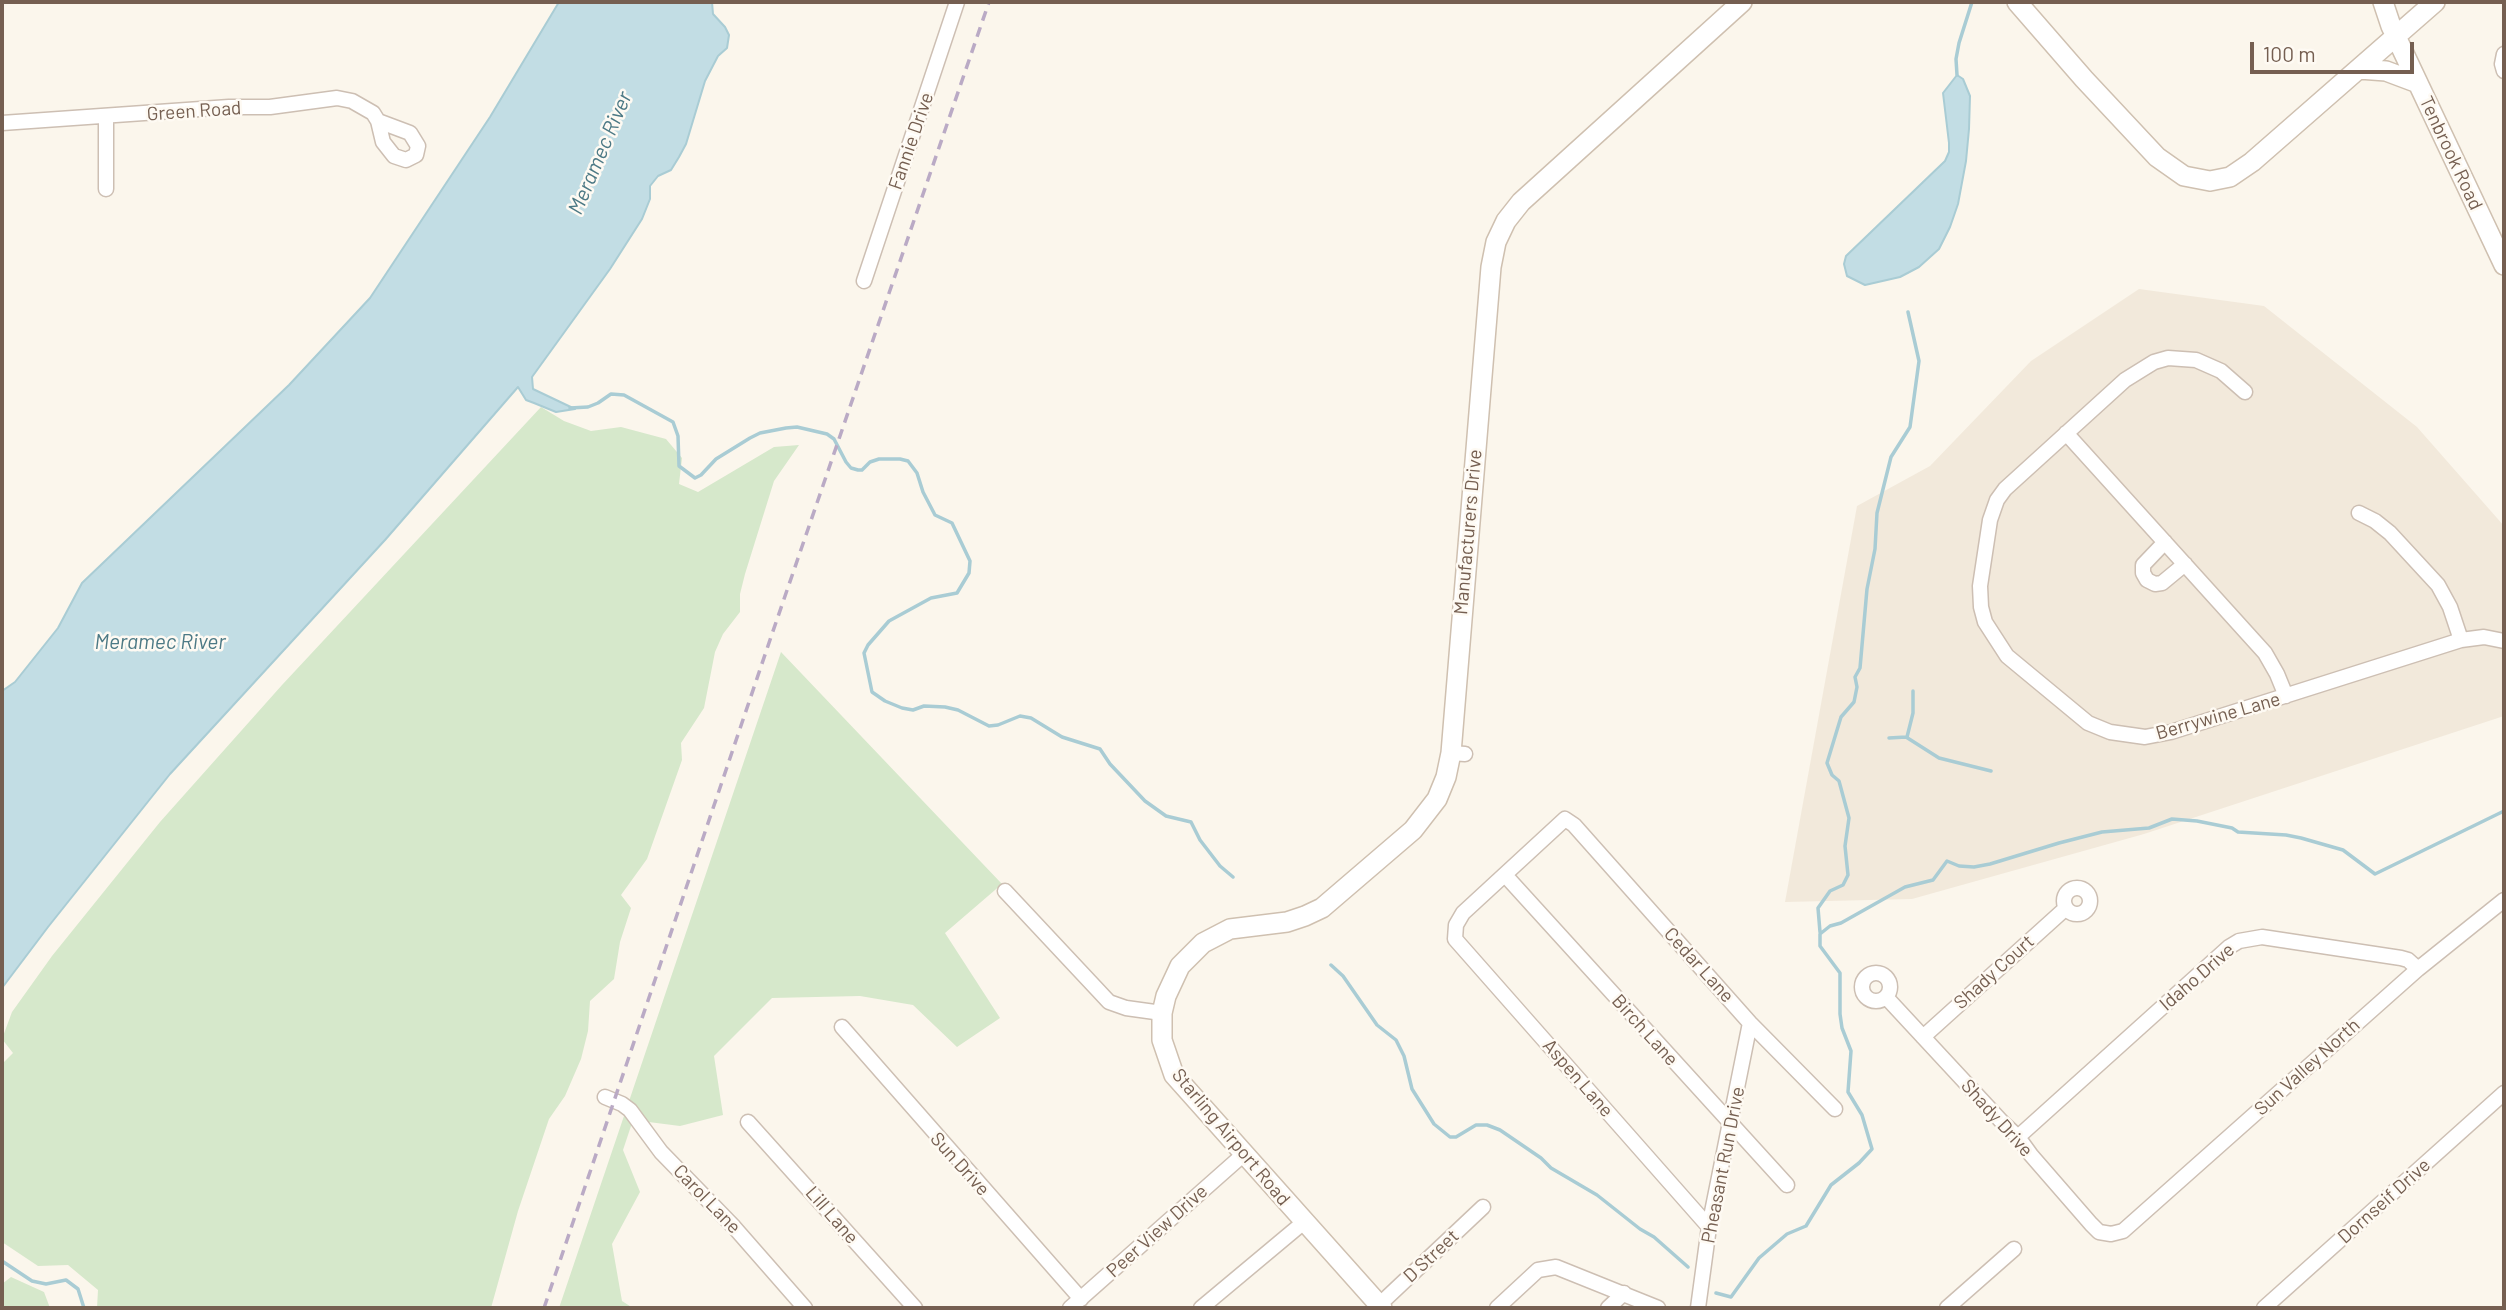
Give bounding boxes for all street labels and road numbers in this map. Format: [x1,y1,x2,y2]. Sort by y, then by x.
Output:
street label: Fannie Drive [884,89,938,193]
street label: Tenbrook Road [2415,92,2487,214]
street label: Green Road [146,96,242,126]
street label: Manufacturers Drive [1449,448,1487,616]
street label: Berrywine Lane [2153,687,2283,745]
street label: Cedar Lane [1659,923,1739,1007]
street label: Shady Court [1949,930,2039,1014]
street label: Idaho Drive [2155,938,2239,1016]
street label: Birch Lane [1607,990,1683,1070]
street label: Sun Valley North [2250,1014,2364,1120]
street label: Aspen Lane [1538,1034,1618,1122]
street label: Starling Airport Road [1167,1064,1295,1210]
street label: Shady Drive [1956,1075,2038,1161]
street label: Pheasant Run Drive [1697,1085,1749,1245]
street label: Sun Drive [926,1128,994,1200]
street label: Dornseif Drive [2333,1154,2435,1248]
street label: Carol Lane [669,1160,745,1238]
street label: Peer View Drive [1102,1180,1212,1282]
street label: Lill Lane [801,1182,863,1248]
street label: D Street [1399,1225,1463,1287]

